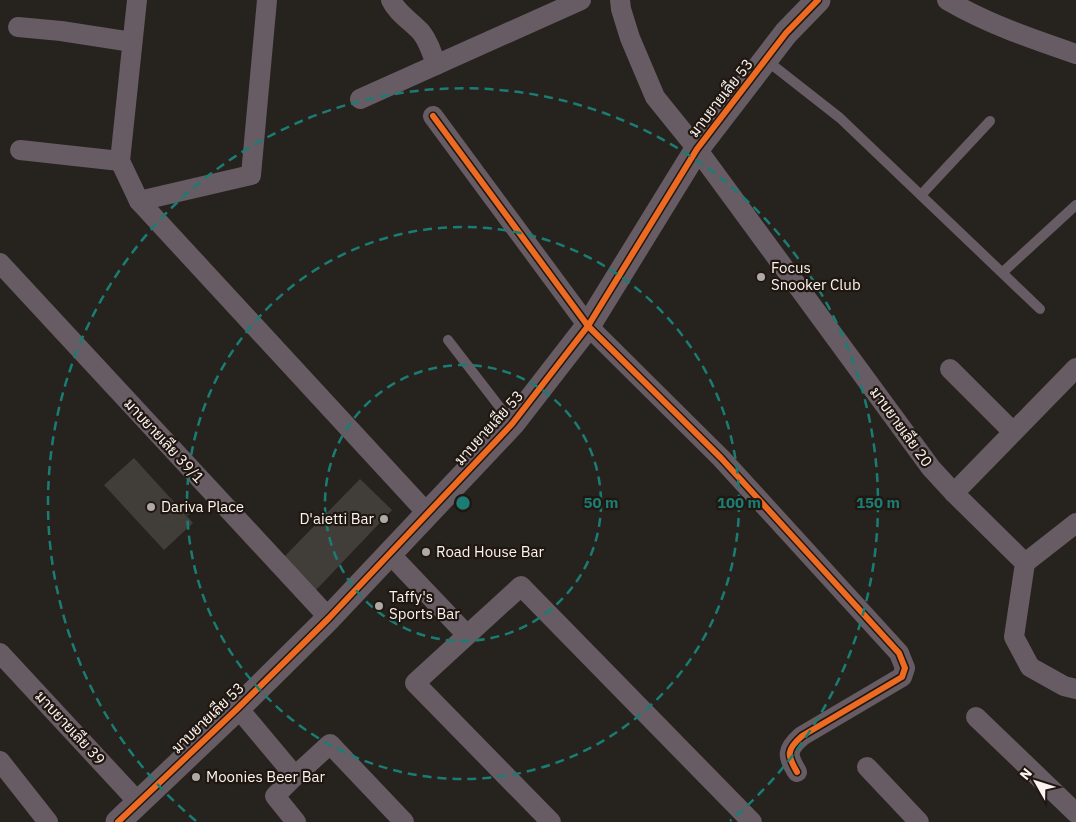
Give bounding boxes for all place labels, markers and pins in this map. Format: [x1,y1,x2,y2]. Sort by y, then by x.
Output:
place label: Focus Snooker Club [771,258,861,294]
marker: Focus Snooker Club [755,271,767,283]
centre of rings [454,494,472,512]
place label: Dariva Place [161,497,244,516]
marker: Dariva Place [145,501,157,513]
place label: D'aietti Bar [299,509,374,528]
marker: D'aietti Bar [378,513,390,525]
place label: Road House Bar [436,542,544,561]
marker: Road House Bar [420,546,432,558]
place label: Taffy's Sports Bar [389,587,460,623]
marker: Taffy's Sports Bar [373,600,385,612]
place label: Moonies Beer Bar [206,767,325,786]
marker: Moonies Beer Bar [190,771,202,783]

